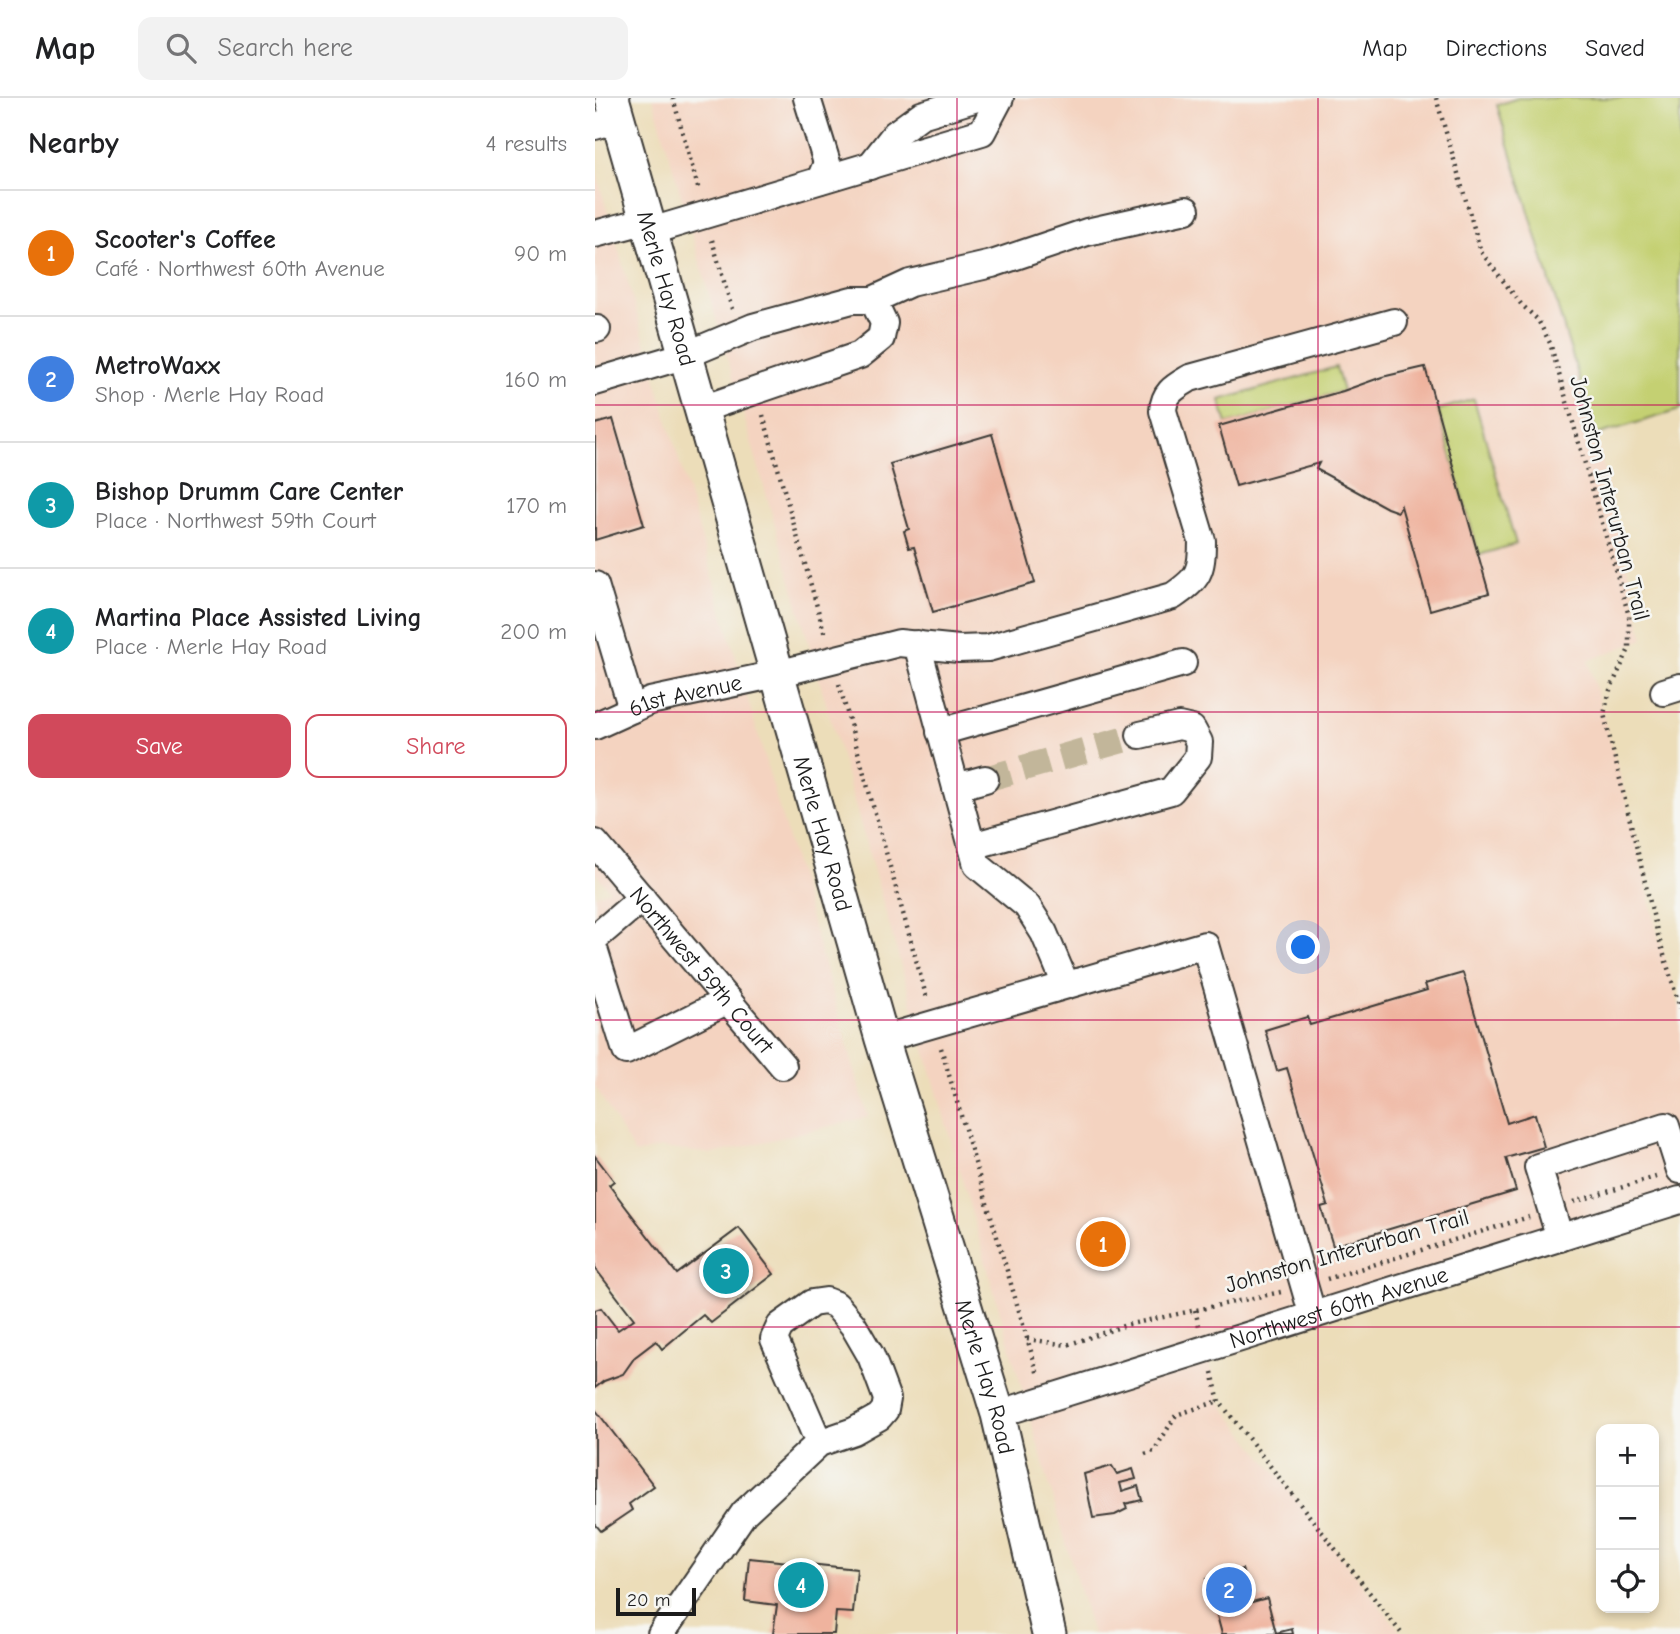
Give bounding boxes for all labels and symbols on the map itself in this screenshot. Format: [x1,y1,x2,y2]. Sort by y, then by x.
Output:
street label: Merle Hay Road [632,208,702,369]
street label: Johnston Interurban Trail [1564,373,1656,623]
street label: 61st Avenue [624,668,744,722]
street label: Merle Hay Road [788,753,858,914]
street label: Northwest 59th Court [624,881,781,1060]
your location [1286,930,1320,964]
street label: Johnston Interurban Trail [1222,1203,1472,1299]
pin: 1 [1080,1218,1126,1270]
pin: 3 [703,1245,749,1297]
street label: Northwest 60th Avenue [1226,1260,1451,1354]
street label: Merle Hay Road [950,1296,1020,1457]
pin: 4 [778,1559,824,1611]
pin: 2 [1206,1564,1252,1616]
scale bar [616,1585,697,1617]

